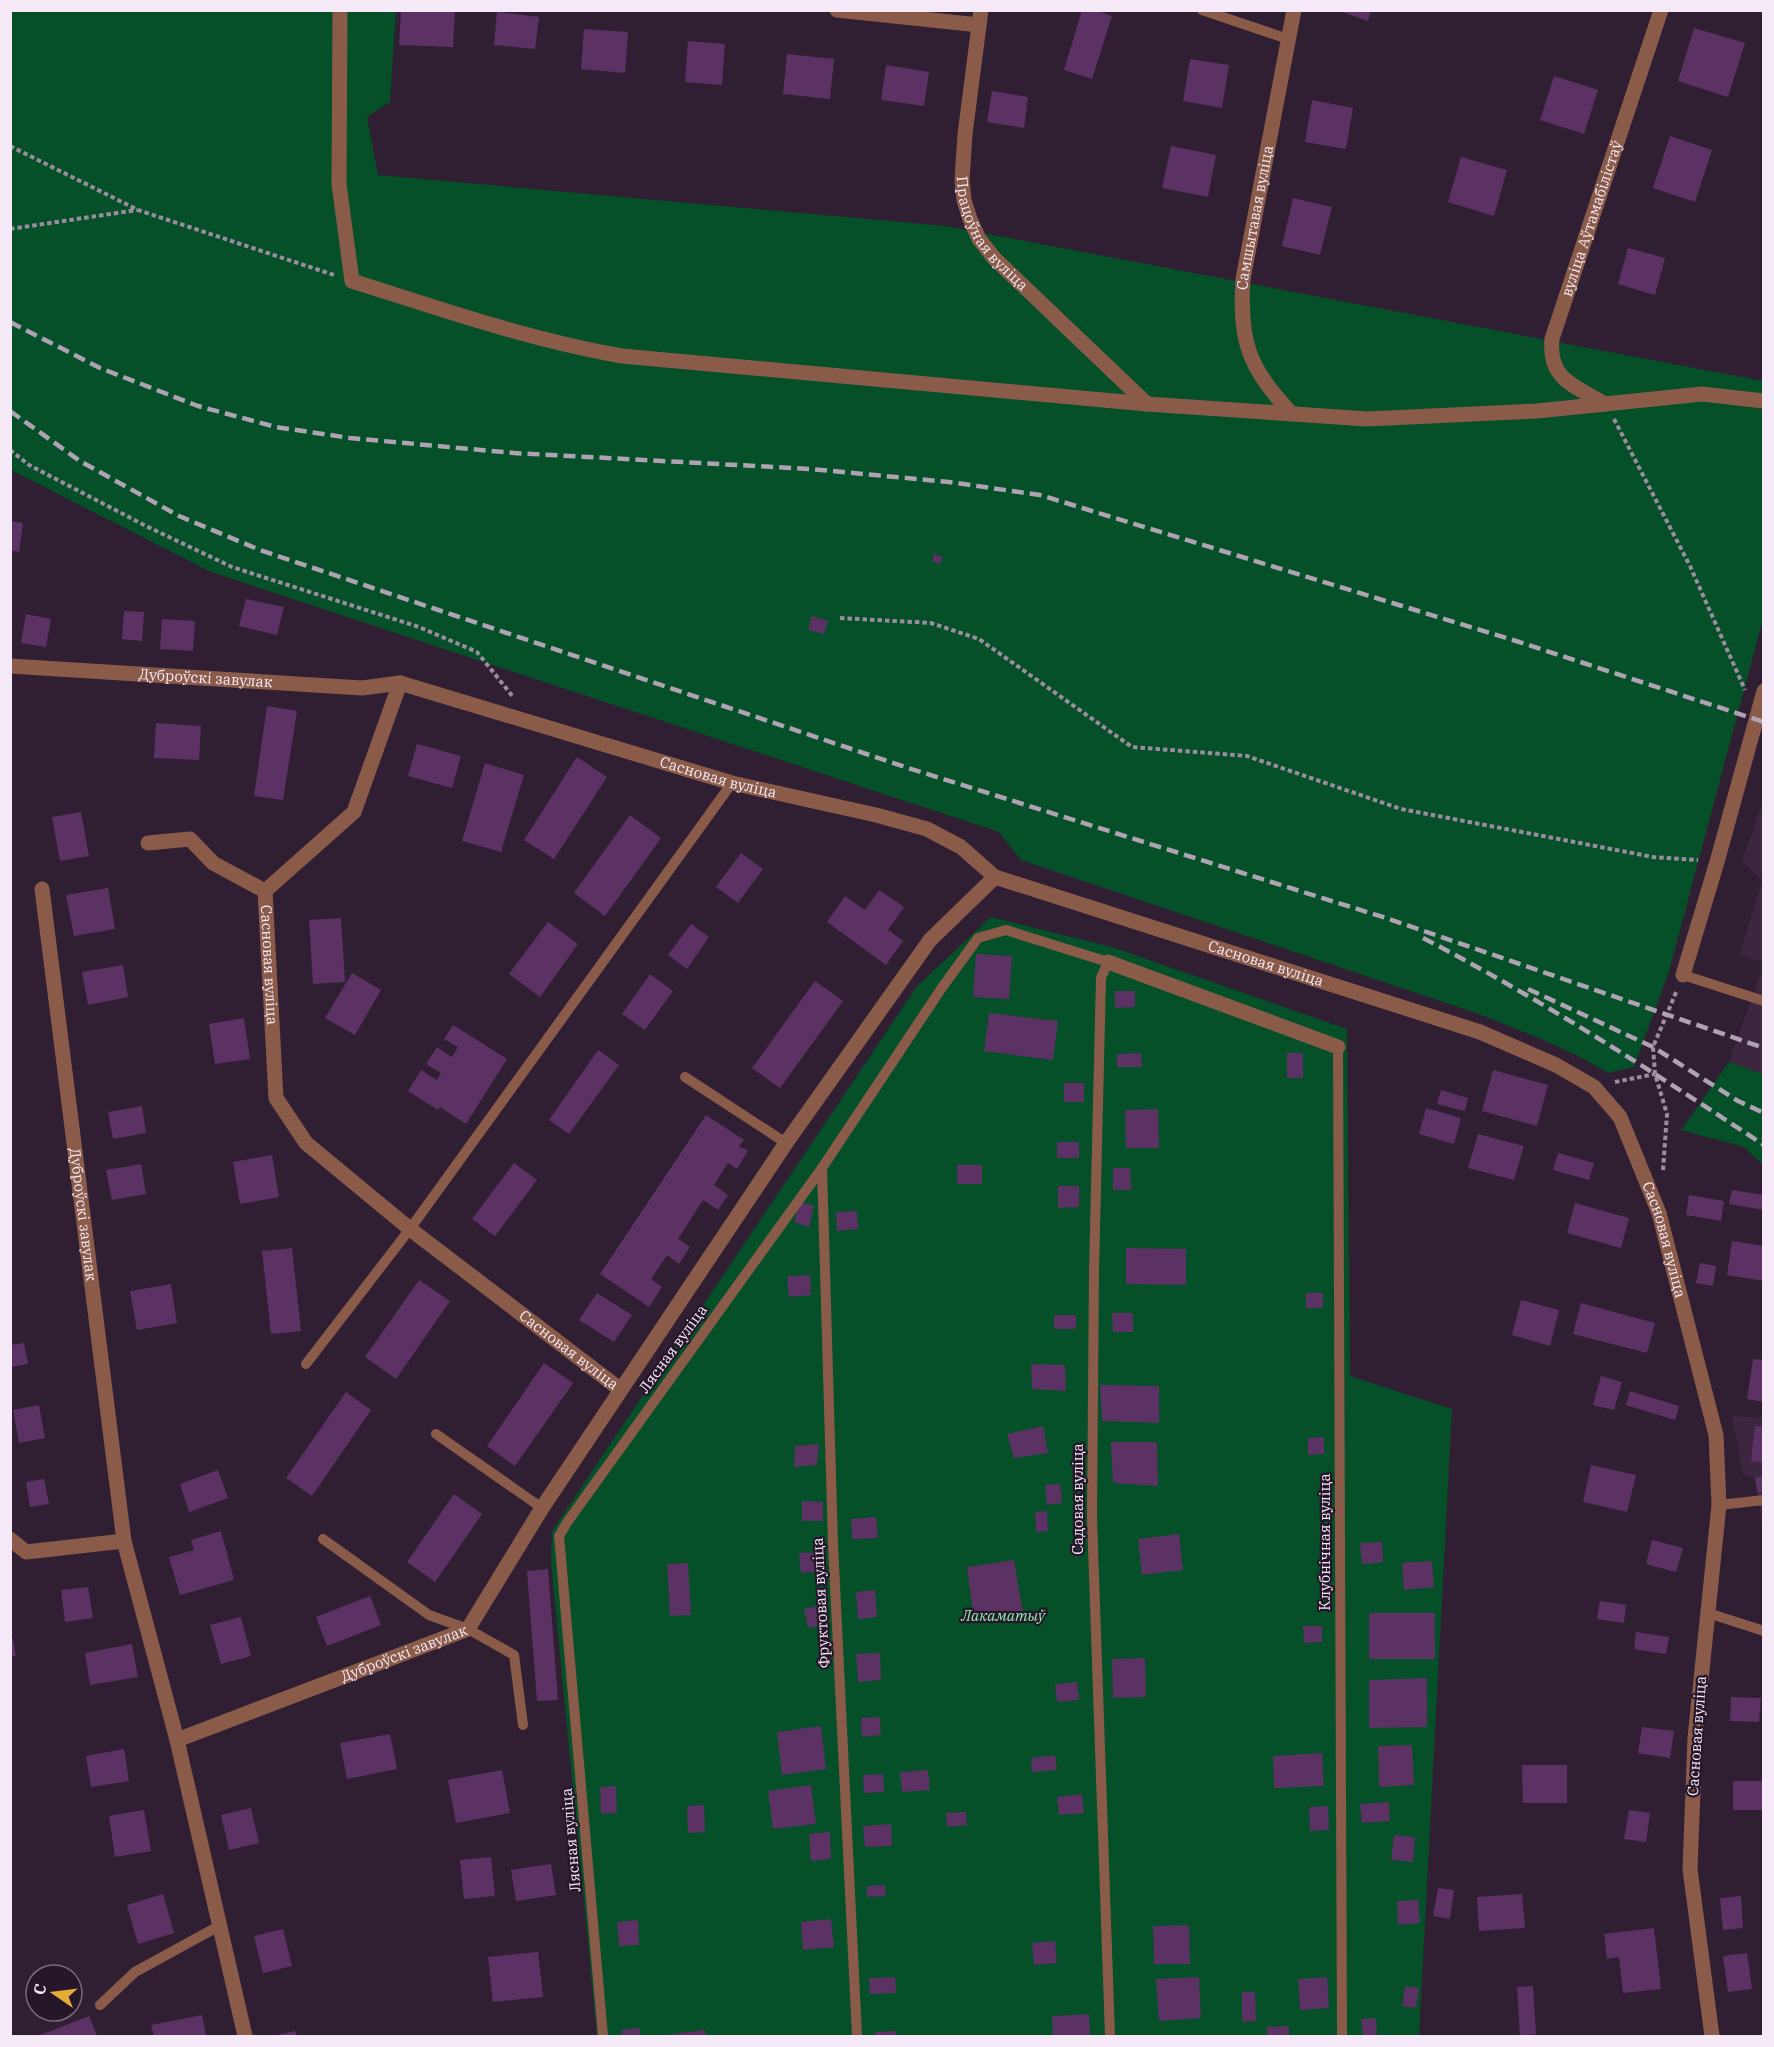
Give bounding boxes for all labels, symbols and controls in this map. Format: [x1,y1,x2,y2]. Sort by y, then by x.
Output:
street label: вуліца Аўтамабілістаў [1557,138,1626,299]
street label: Самшытавая вуліца [1232,144,1277,290]
street label: Працоўная вуліца [953,175,1032,294]
street label: Дуброўскі завулак [138,664,273,691]
street label: Сасновая вуліца [658,752,778,802]
street label: Сасновая вуліца [257,904,282,1025]
street label: Сасновая вуліца [1206,936,1326,990]
street label: Дуброўскі завулак [66,1147,101,1282]
street label: Сасновая вуліца [1638,1179,1690,1300]
street label: Лясная вуліца [634,1301,711,1396]
street label: Сасновая вуліца [515,1306,623,1394]
street label: Садовая вуліца [1068,1443,1087,1555]
street label: Клубнічная вуліца [1315,1473,1334,1611]
street label: Фруктовая вуліца [808,1537,833,1669]
park label: Лакаматыў [960,1606,1046,1625]
street label: Дуброўскі завулак [338,1620,470,1686]
street label: Сасновая вуліца [1683,1675,1710,1797]
street label: Лясная вуліца [556,1787,585,1893]
north arrow [24,1963,84,2023]
text: С [28,1982,50,1997]

